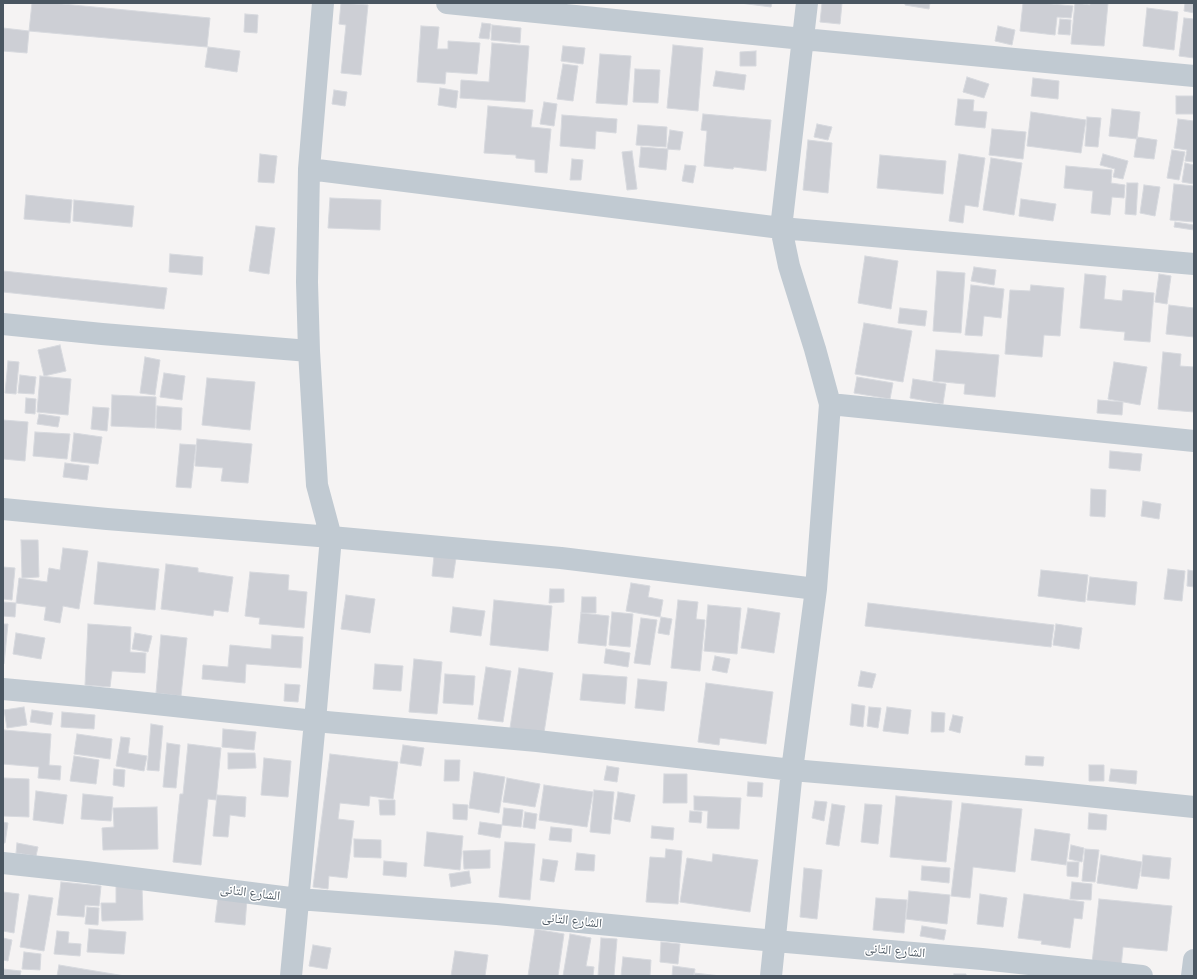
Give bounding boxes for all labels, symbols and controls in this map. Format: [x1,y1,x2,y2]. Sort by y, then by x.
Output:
street label: الشارع التانى [219,882,281,904]
street label: الشارع التانى [541,910,603,932]
street label: الشارع التانى [864,941,926,961]

